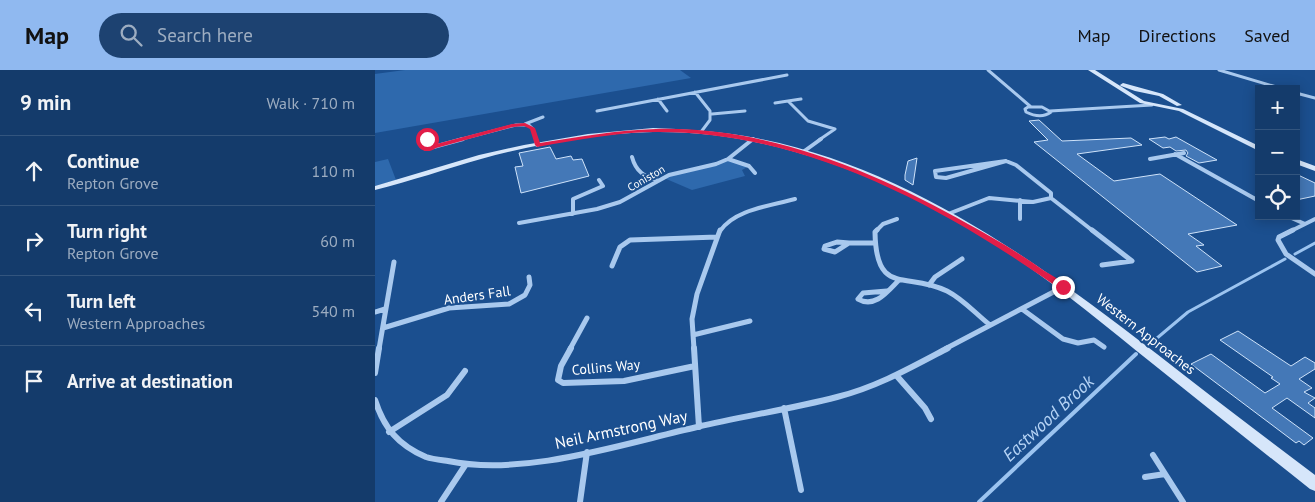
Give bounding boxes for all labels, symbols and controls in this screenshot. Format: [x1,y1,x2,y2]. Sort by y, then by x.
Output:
search box [99,13,449,58]
text: Map [25,20,69,51]
icon: search [117,21,145,49]
text: Search here [157,23,253,47]
text: Map [1078,24,1110,47]
text: Directions [1138,24,1216,47]
text: Saved [1244,24,1290,47]
map controls [1255,85,1300,220]
button: + [1255,85,1300,130]
text: 9 min [20,89,71,116]
text: Walk · 710 m [266,93,355,113]
route start [416,128,439,151]
button: − [1255,130,1300,175]
text: Continue [67,149,139,173]
icon: ahead [20,157,48,185]
text: 110 m [312,161,355,181]
street label: Coniston [625,162,667,194]
text: Repton Grove [67,173,159,193]
button: locate [1255,175,1300,220]
text: Turn right [67,219,147,243]
icon: right [20,227,48,255]
text: 60 m [320,231,355,251]
text: Repton Grove [67,243,159,263]
route end [1052,276,1075,299]
street label: Anders Fall [442,281,512,309]
text: Turn left [67,289,136,313]
street label: Western Approaches [1093,290,1199,378]
icon: left [20,297,48,325]
text: 540 m [312,301,355,321]
text: Western Approaches [67,313,205,333]
street label: Collins Way [571,355,641,379]
icon: arrive [20,367,48,395]
text: Arrive at destination [67,369,233,393]
water label: Eastwood Brook [997,369,1099,466]
street label: Neil Armstrong Way [553,405,690,453]

